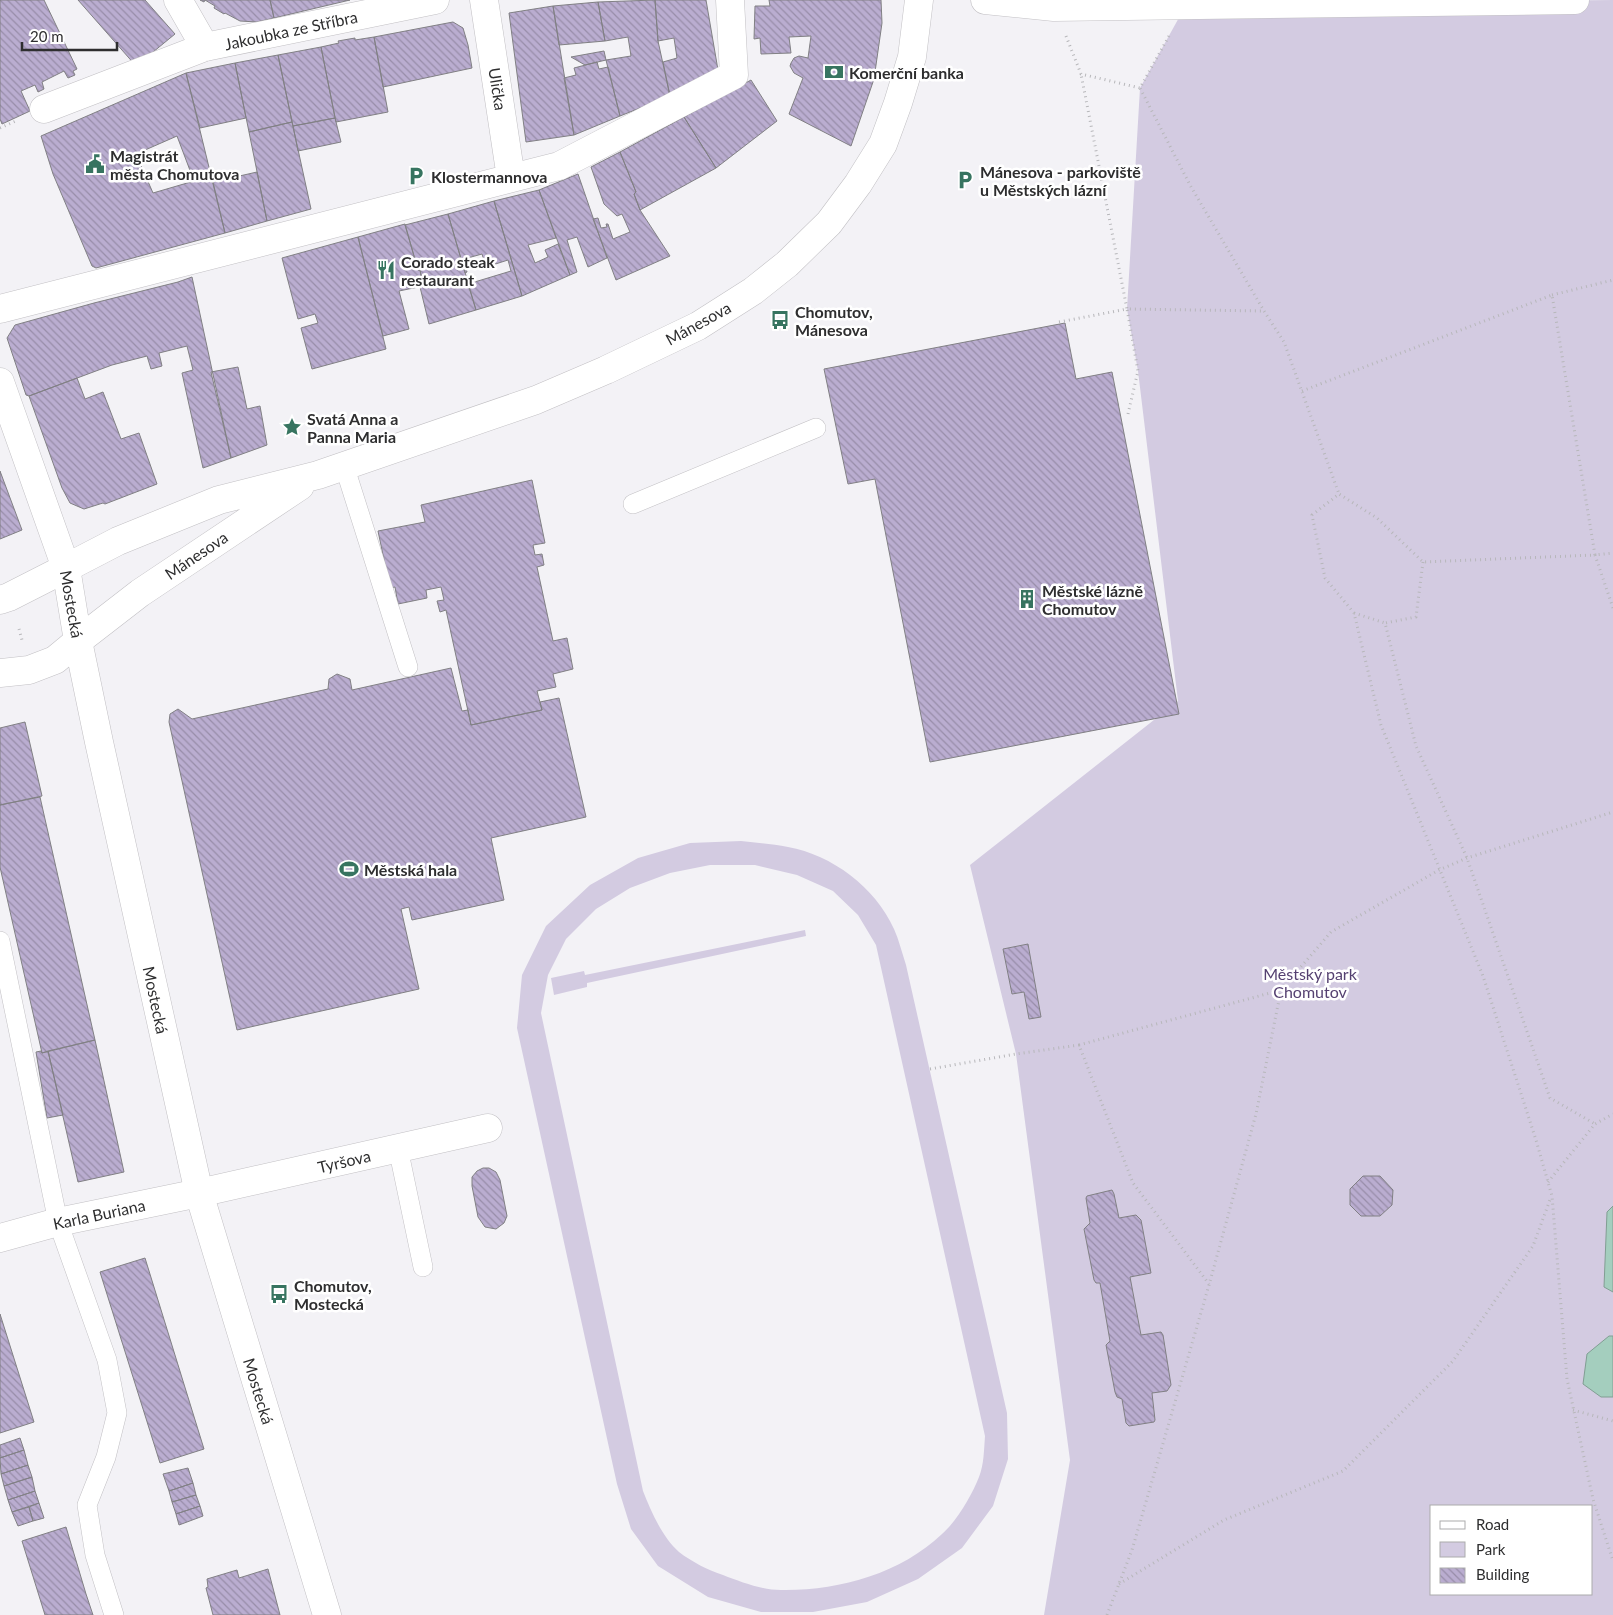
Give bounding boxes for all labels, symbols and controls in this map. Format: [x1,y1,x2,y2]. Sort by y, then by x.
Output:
street label: Jakoubka ze Stříbra [223,7,359,53]
scale bar [22,20,118,52]
text: 20 m [30,27,64,45]
bank icon: Komerční banka [823,61,845,83]
place label: Komerční banka [849,63,964,82]
street label: Ulička [485,66,511,112]
place label: Magistrát města Chomutova [110,146,239,183]
public building icon: Magistrát města Chomutova [84,153,106,175]
place label: Mánesova - parkoviště u Městských lázní [980,162,1141,199]
parking icon: Klostermannova [405,165,427,187]
place label: Klostermannova [431,167,547,186]
parking icon: Mánesova - parkoviště u Městských lázní [954,169,976,191]
place label: Corado steak restaurant [401,252,495,289]
restaurant icon: Corado steak restaurant [375,259,397,281]
street label: Mánesova [662,297,734,349]
place label: Chomutov, Mánesova [795,302,873,339]
bus stop icon: Chomutov, Mánesova [769,309,791,331]
place label: Svatá Anna a Panna Maria [307,409,398,446]
place icon: Svatá Anna a Panna Maria [281,416,303,438]
street label: Mánesova [161,527,231,583]
street label: Mostecká [57,569,87,639]
place label: Městské lázně Chomutov [1042,581,1143,618]
building icon: Městské lázně Chomutov [1016,588,1038,610]
sports icon: Městská hala [338,858,360,880]
place label: Městská hala [364,860,457,879]
park label: Městský park Chomutov [1263,964,1358,1001]
street label: Mostecká [140,965,172,1035]
street label: Tyršova [316,1146,372,1176]
street label: Karla Buriana [51,1195,147,1233]
place label: Chomutov, Mostecká [294,1276,372,1313]
bus stop icon: Chomutov, Mostecká [268,1283,290,1305]
street label: Mostecká [240,1355,278,1427]
legend [1430,1505,1593,1595]
text: Road [1476,1515,1509,1533]
text: Park [1476,1540,1506,1558]
text: Building [1476,1565,1529,1583]

